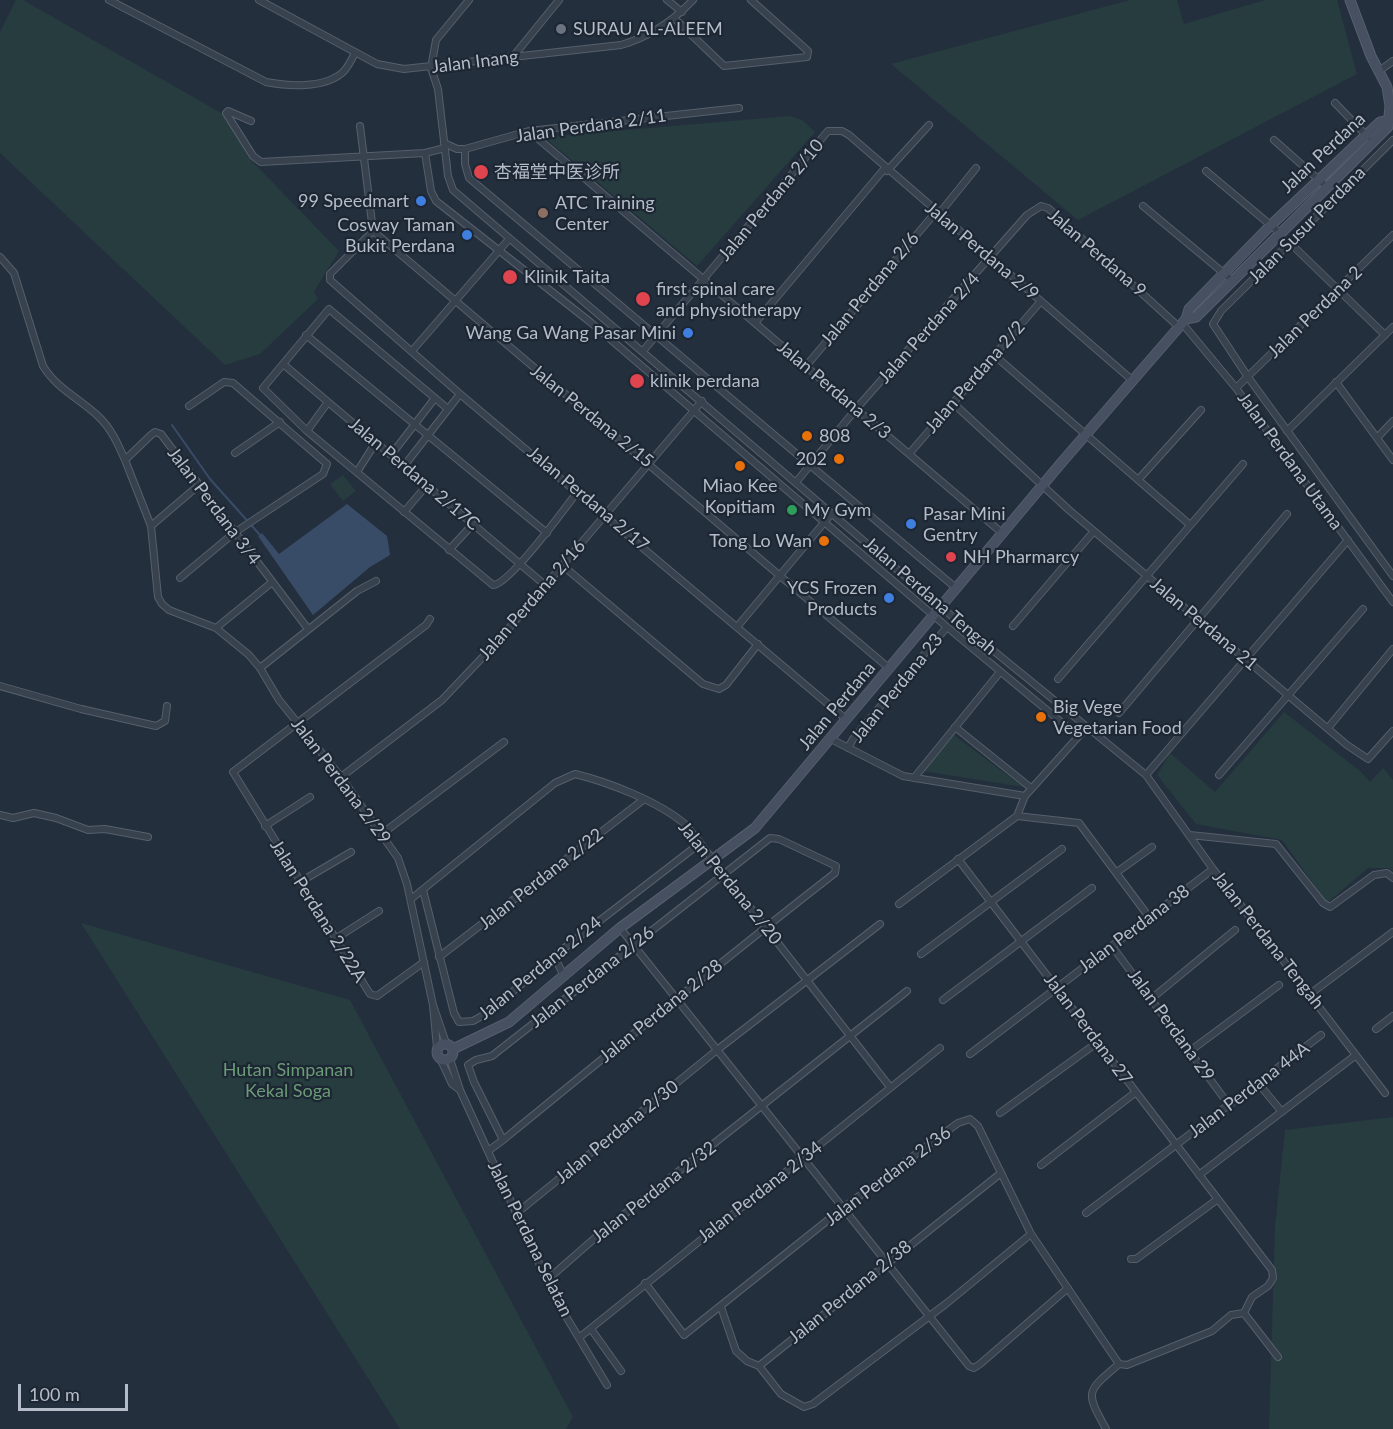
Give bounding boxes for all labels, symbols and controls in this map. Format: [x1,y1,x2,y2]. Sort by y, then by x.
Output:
place label: SURAU AL-ALEEM [573,18,723,40]
marker: SURAU AL-ALEEM [554,22,568,36]
street label: Jalan Inang [430,46,520,78]
street label: Jalan Perdana 2/11 [514,105,668,147]
street label: Jalan Perdana [1276,108,1370,198]
street label: Jalan Perdana 2/10 [714,135,828,265]
place label: 杏福堂中医诊所 [494,161,620,183]
street label: Jalan Susur Perdana [1244,162,1370,288]
marker: 杏福堂中医诊所 [472,163,490,181]
place label: 99 Speedmart [298,190,409,212]
place label: ATC Training Center [555,192,655,234]
marker: 99 Speedmart [414,194,428,208]
street label: Jalan Perdana 2/9 [921,197,1043,305]
street label: Jalan Perdana 9 [1043,204,1151,302]
marker: ATC Training Center [536,206,550,220]
place label: Cosway Taman Bukit Perdana [337,214,455,256]
marker: Cosway Taman Bukit Perdana [460,228,474,242]
street label: Jalan Perdana 2/6 [816,228,924,350]
street label: Jalan Perdana 2 [1263,261,1367,363]
place label: Klinik Taita [524,266,610,288]
marker: Klinik Taita [501,268,519,286]
street label: Jalan Perdana 2/4 [874,268,984,388]
place label: first spinal care and physiotherapy [656,278,801,320]
marker: first spinal care and physiotherapy [634,290,652,308]
street label: Jalan Perdana 2/2 [920,316,1030,438]
place label: Wang Ga Wang Pasar Mini [466,322,676,344]
marker: Wang Ga Wang Pasar Mini [681,326,695,340]
street label: Jalan Perdana 2/3 [773,336,895,444]
street label: Jalan Perdana 2/15 [526,360,658,472]
place label: klinik perdana [650,370,760,392]
marker: klinik perdana [628,372,646,390]
street label: Jalan Perdana Utama [1233,388,1347,534]
street label: Jalan Perdana 2/17C [344,413,484,535]
place label: 808 [819,425,850,447]
marker: 808 [800,429,814,443]
street label: Jalan Perdana 2/17 [523,442,653,556]
street label: Jalan Perdana 3/4 [163,443,265,569]
place label: 202 [796,448,827,470]
marker: 202 [832,452,846,466]
marker: Miao Kee Kopitiam [733,459,747,473]
place label: Miao Kee Kopitiam [703,475,777,518]
place label: My Gym [804,499,871,521]
marker: My Gym [785,503,799,517]
place label: Pasar Mini Gentry [923,503,1006,546]
marker: Pasar Mini Gentry [904,517,918,531]
place label: Tong Lo Wan [709,530,812,552]
street label: Jalan Perdana Tengah [859,532,1001,660]
marker: Tong Lo Wan [817,534,831,548]
street label: Jalan Perdana 2/16 [474,535,590,665]
place label: NH Pharmarcy [963,546,1079,568]
marker: NH Pharmarcy [944,550,958,564]
street label: Jalan Perdana 21 [1146,573,1262,675]
place label: YCS Frozen Products [787,577,877,620]
marker: YCS Frozen Products [882,591,896,605]
street label: Jalan Perdana 23 [847,629,947,747]
street label: Jalan Perdana [794,658,880,754]
place label: Big Vege Vegetarian Food [1053,696,1182,738]
marker: Big Vege Vegetarian Food [1034,710,1048,724]
street label: Jalan Perdana 2/29 [287,714,395,848]
street label: Jalan Perdana 2/20 [674,817,786,949]
street label: Jalan Perdana 2/22 [474,824,608,934]
street label: Jalan Perdana 2/22A [265,836,371,986]
street label: Jalan Perdana Tengah [1207,867,1329,1013]
street label: Jalan Perdana 38 [1074,880,1194,978]
street label: Jalan Perdana 2/24 [474,912,606,1024]
street label: Jalan Perdana 2/26 [525,922,659,1032]
street label: Jalan Perdana 2/28 [595,955,727,1067]
street label: Jalan Perdana 29 [1123,965,1219,1085]
street label: Jalan Perdana 27 [1039,969,1137,1089]
street label: Jalan Perdana 44A [1184,1038,1314,1142]
park label: Hutan Simpanan Kekal Soga [223,1059,353,1102]
street label: Jalan Perdana 2/30 [551,1076,683,1188]
street label: Jalan Perdana 2/36 [821,1122,955,1230]
street label: Jalan Perdana 2/32 [587,1137,721,1247]
street label: Jalan Perdana 2/34 [693,1137,827,1247]
street label: Jalan Perdana Selatan [483,1158,577,1320]
street label: Jalan Perdana 2/38 [784,1236,916,1348]
scale bar [21,1372,130,1410]
text: 100 m [29,1383,80,1405]

